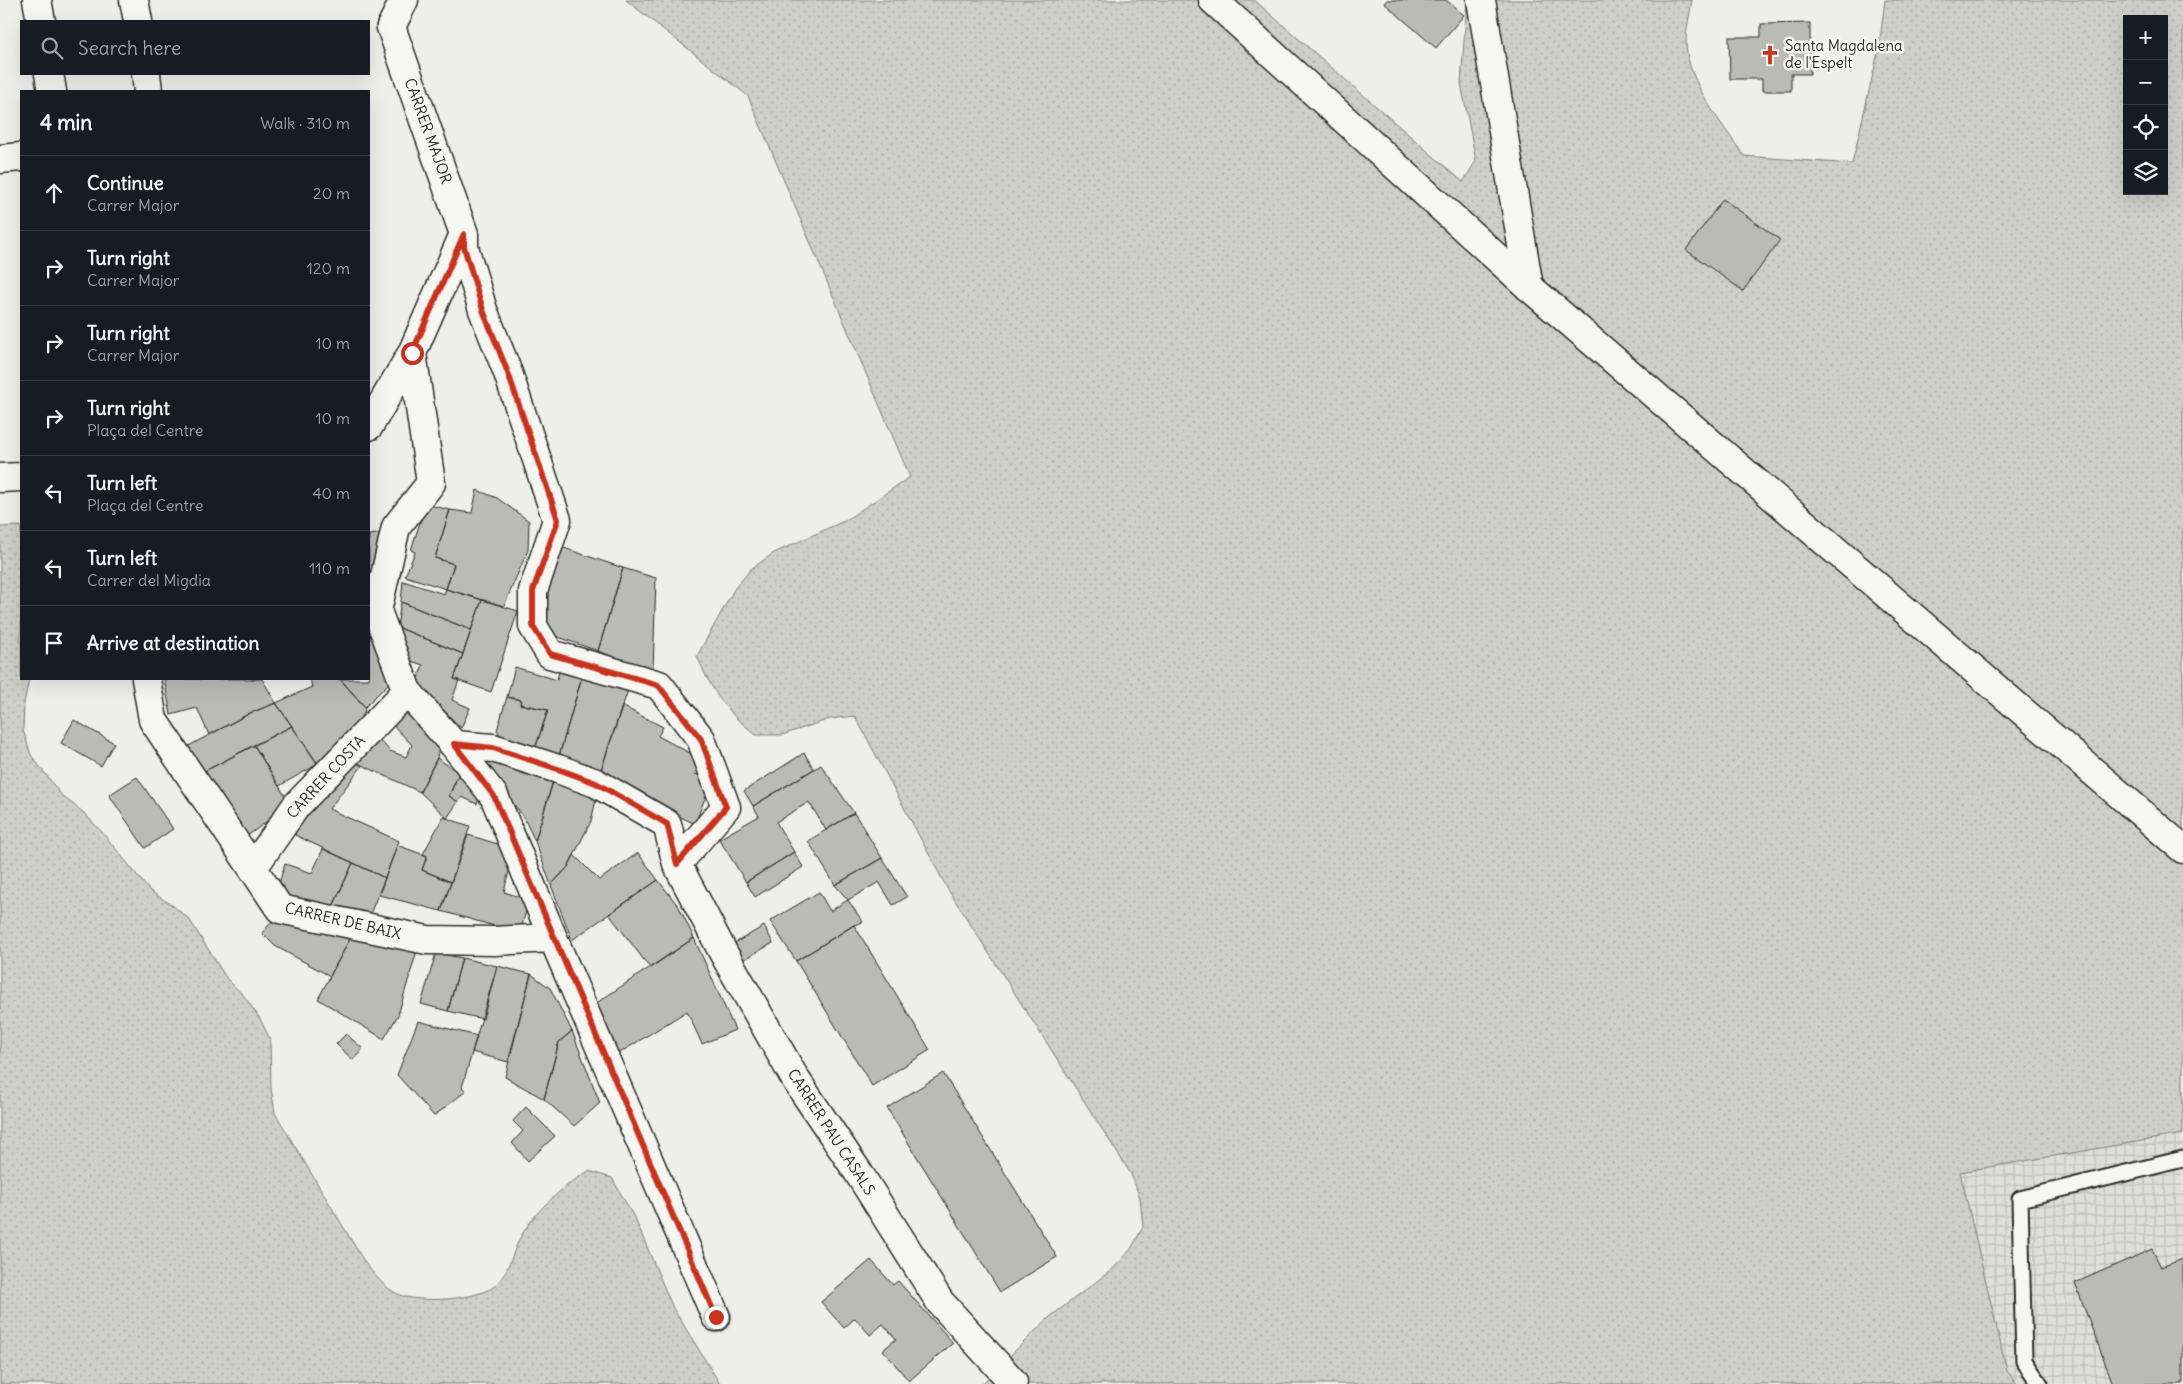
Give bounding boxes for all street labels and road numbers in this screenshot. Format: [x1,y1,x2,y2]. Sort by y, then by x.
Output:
street label: CARRER MAJOR [401,75,457,187]
street label: CARRER COSTA [282,731,369,822]
street label: CARRER DE BAIX [283,898,404,943]
street label: CARRER PAU CASALS [784,1065,879,1198]

